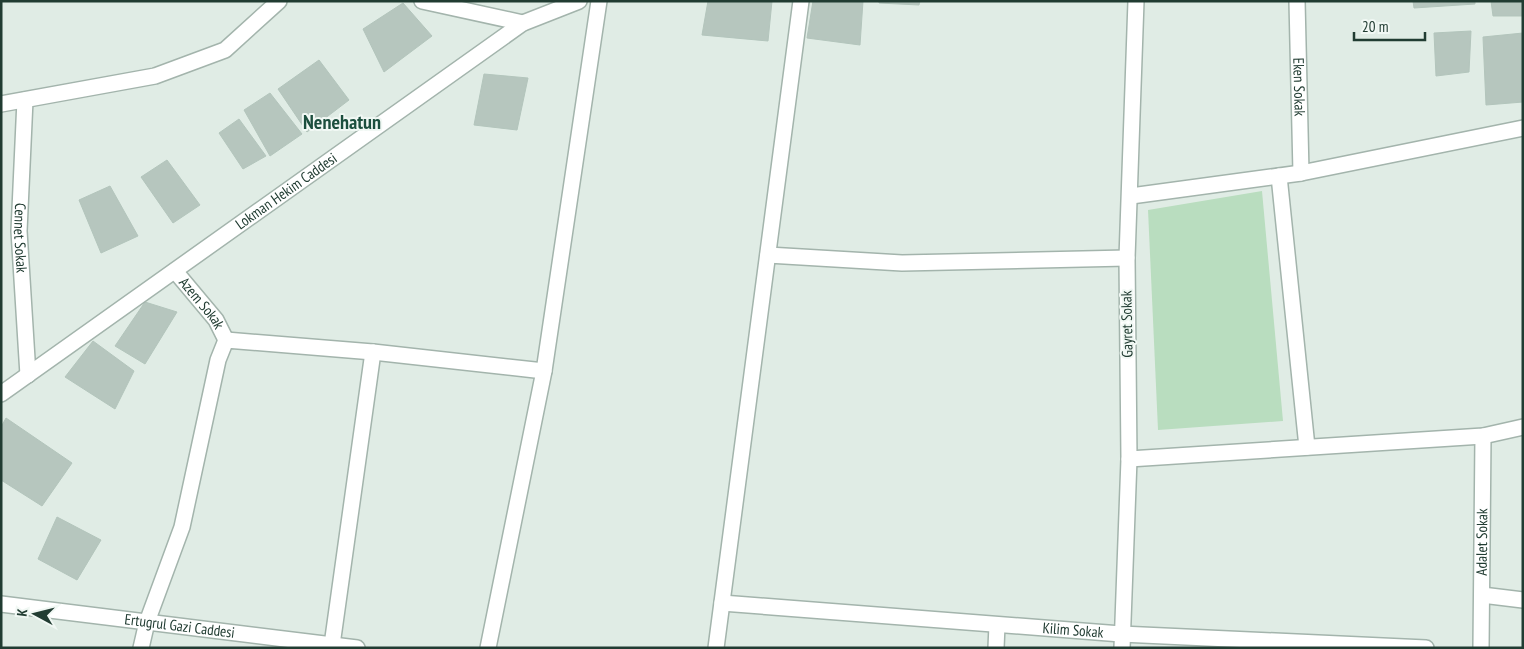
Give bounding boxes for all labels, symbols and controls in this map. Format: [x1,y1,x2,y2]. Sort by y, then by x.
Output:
scale bar [1354,10,1425,42]
text: 20 m [1362,17,1388,36]
street label: Eken Sokak [1289,57,1310,117]
district label: Nenehatun [303,109,381,135]
street label: Lokman Hekim Caddesi [232,148,340,233]
street label: Cennet Sokak [10,203,32,273]
street label: Azem Sokak [175,273,229,332]
street label: Gayret Sokak [1116,290,1137,358]
street label: Adalet Sokak [1472,508,1491,576]
north arrow [10,589,60,639]
text: K [13,607,32,617]
street label: Ertugrul Gazi Caddesi [124,609,236,642]
street label: Kilim Sokak [1042,618,1104,642]

